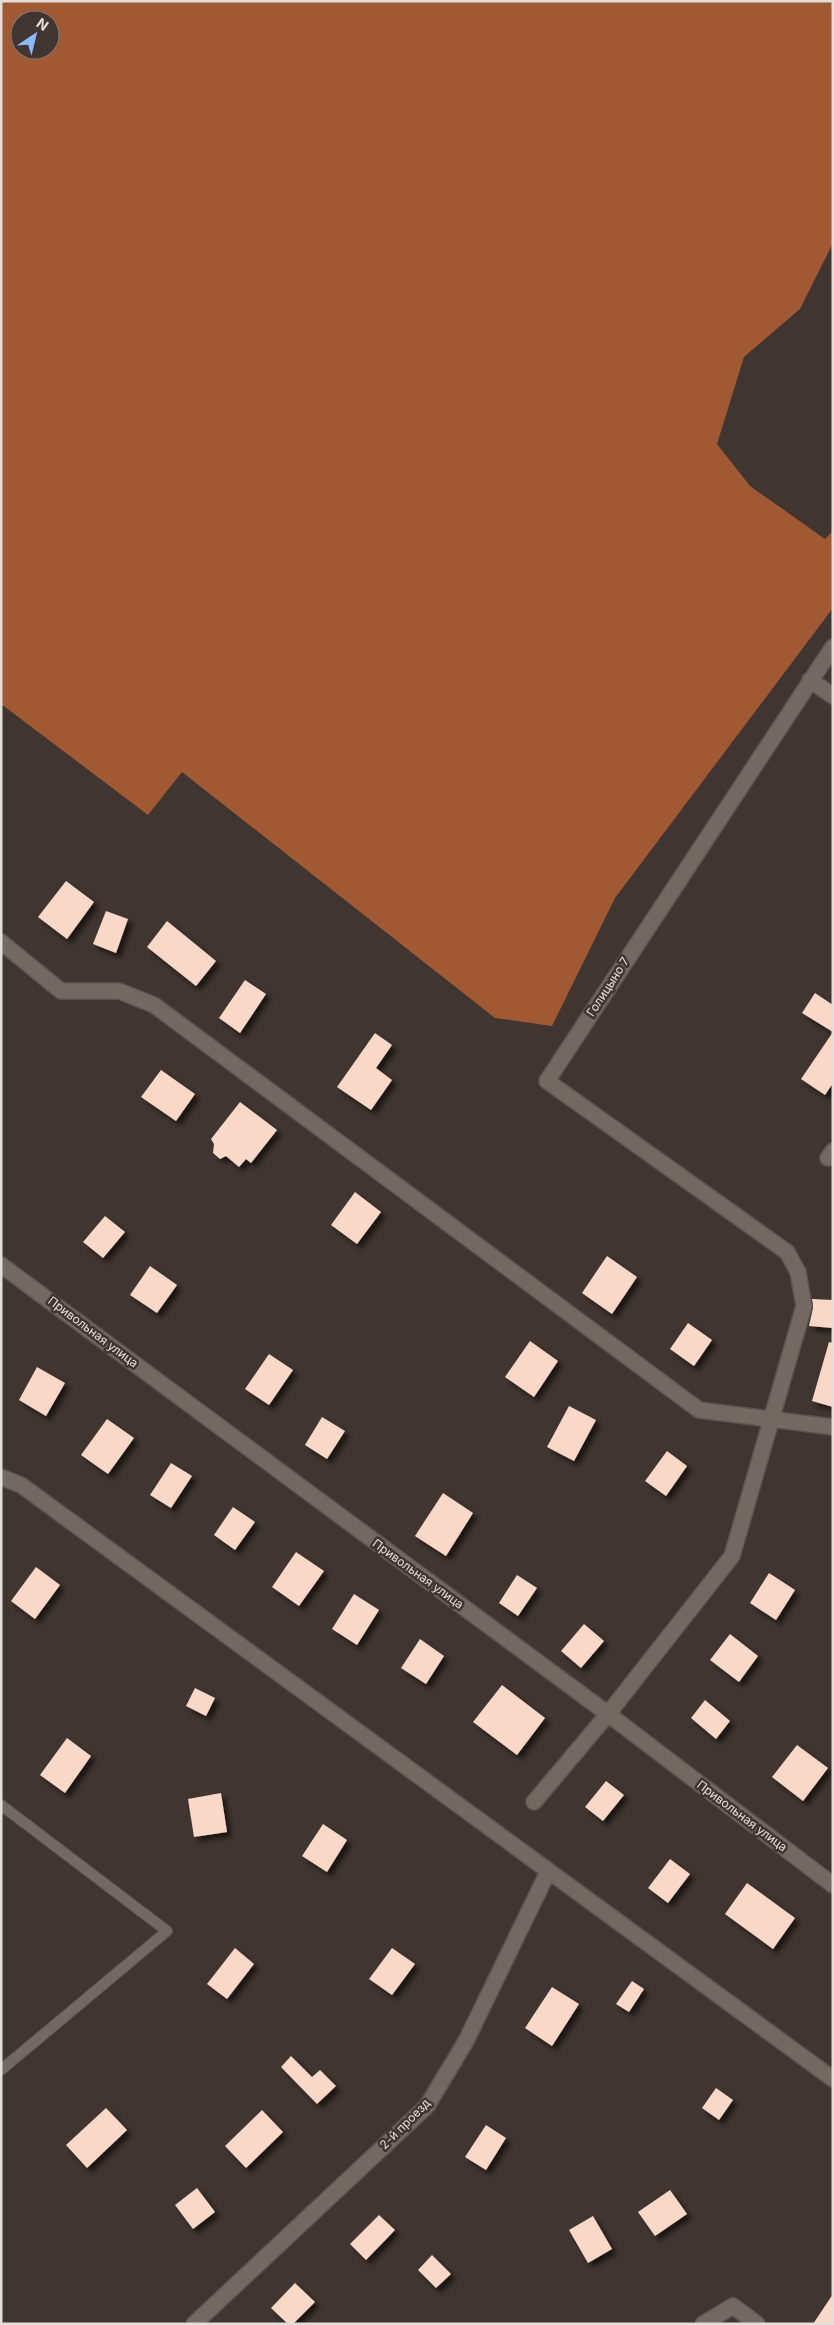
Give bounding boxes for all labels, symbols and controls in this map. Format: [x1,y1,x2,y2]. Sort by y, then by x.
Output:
north arrow [10,10,60,60]
text: N [33,14,52,34]
street label: Голицыно 7 [583,954,632,1019]
street label: Привольная улица [45,1293,141,1370]
street label: Привольная улица [370,1536,467,1612]
street label: Привольная улица [694,1777,790,1854]
street label: 2-й проезд [376,2095,433,2152]

